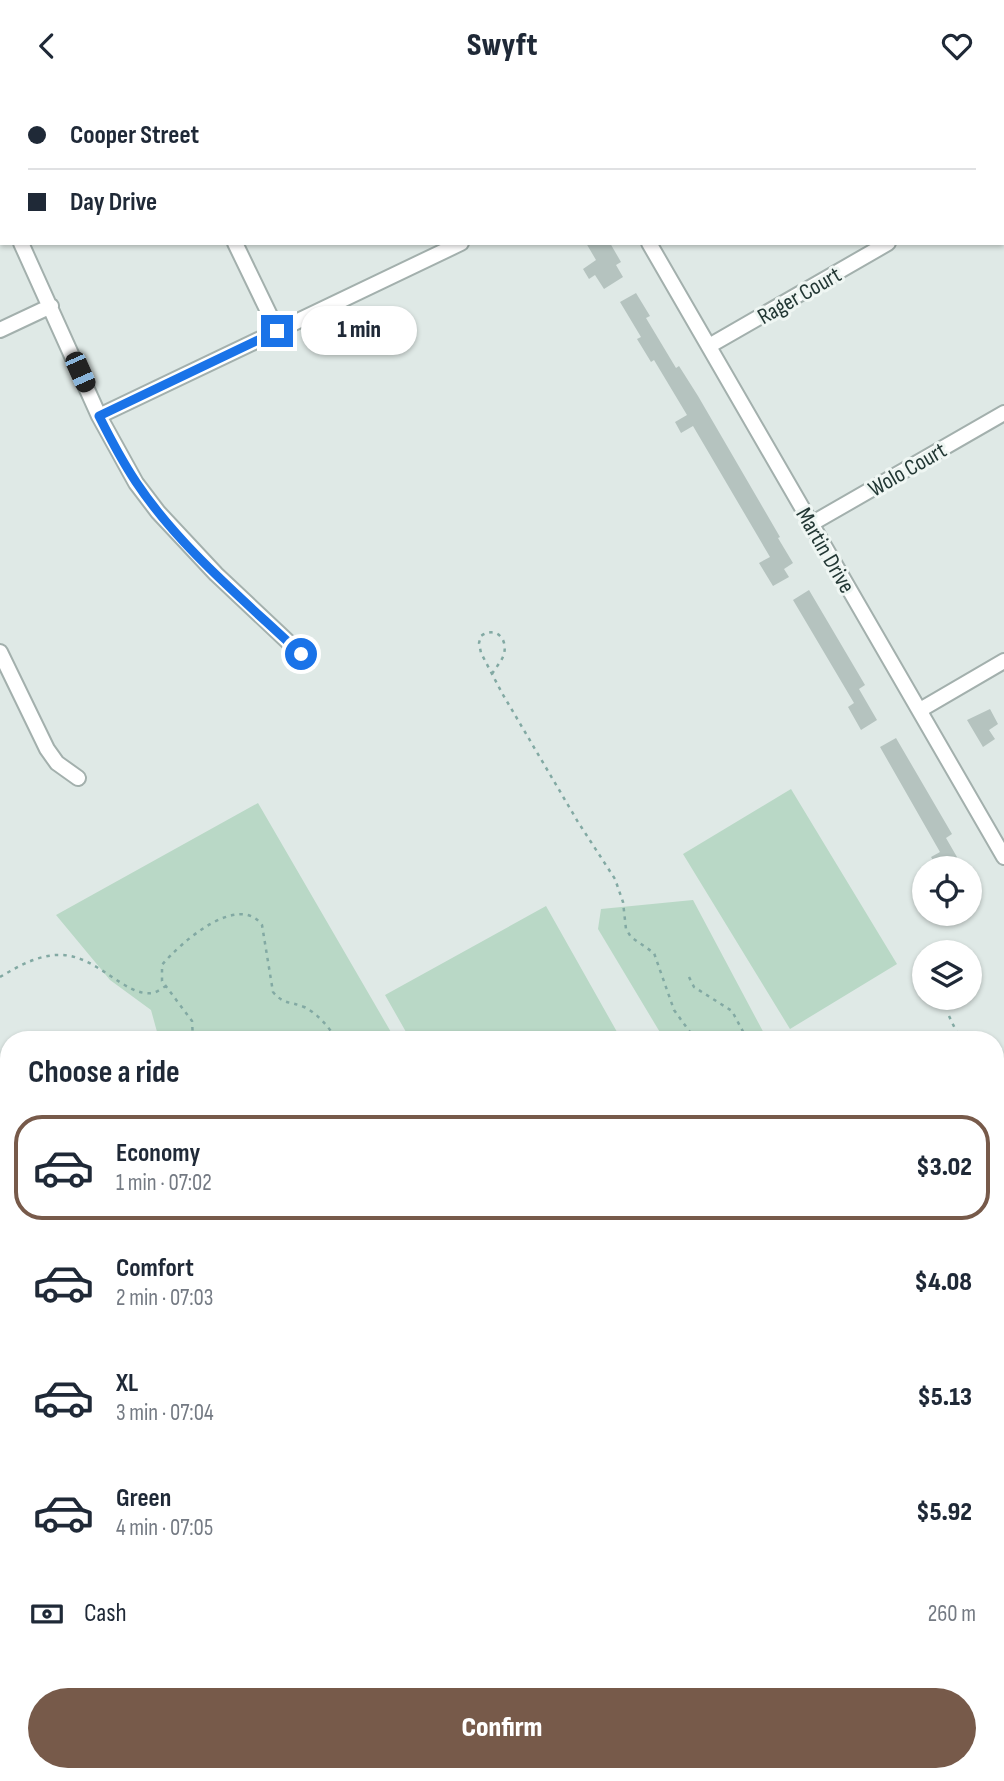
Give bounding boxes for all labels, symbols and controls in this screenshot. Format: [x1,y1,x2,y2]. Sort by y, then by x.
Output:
text: Swyft [467,26,537,65]
icon: back [28,27,66,65]
icon: heart [938,27,976,65]
text: Cooper Street [70,120,199,151]
text: Day Drive [70,187,157,218]
street label: Rager Court [753,261,846,331]
callout: 1 min [302,307,417,355]
route end [261,315,293,347]
text: 1 min [337,316,381,344]
car [62,349,99,395]
street label: Wolo Court [863,436,952,503]
street label: Martin Drive [789,503,861,598]
route start [285,638,317,670]
map controls [912,856,982,1010]
button: locate [912,856,982,926]
button: layers [912,940,982,1010]
text: Choose a ride [28,1053,180,1092]
icon: car [32,1136,95,1199]
text: Economy [116,1138,200,1169]
text: $3.02 [916,1152,972,1183]
text: 1 min · 07:02 [116,1169,212,1197]
icon: car [32,1251,95,1314]
text: Comfort [116,1253,194,1284]
text: $4.08 [915,1267,972,1298]
text: 2 min · 07:03 [116,1284,213,1312]
icon: car [32,1366,95,1429]
text: XL [116,1368,138,1399]
text: $5.13 [918,1382,972,1413]
text: 3 min · 07:04 [116,1399,214,1427]
icon: car [32,1481,95,1544]
text: Green [116,1483,171,1514]
text: $5.92 [916,1497,972,1528]
text: 4 min · 07:05 [116,1514,213,1542]
icon: cash [28,1595,66,1633]
text: Cash [84,1598,127,1629]
text: 260 m [928,1600,976,1628]
button: Confirm [28,1688,976,1768]

